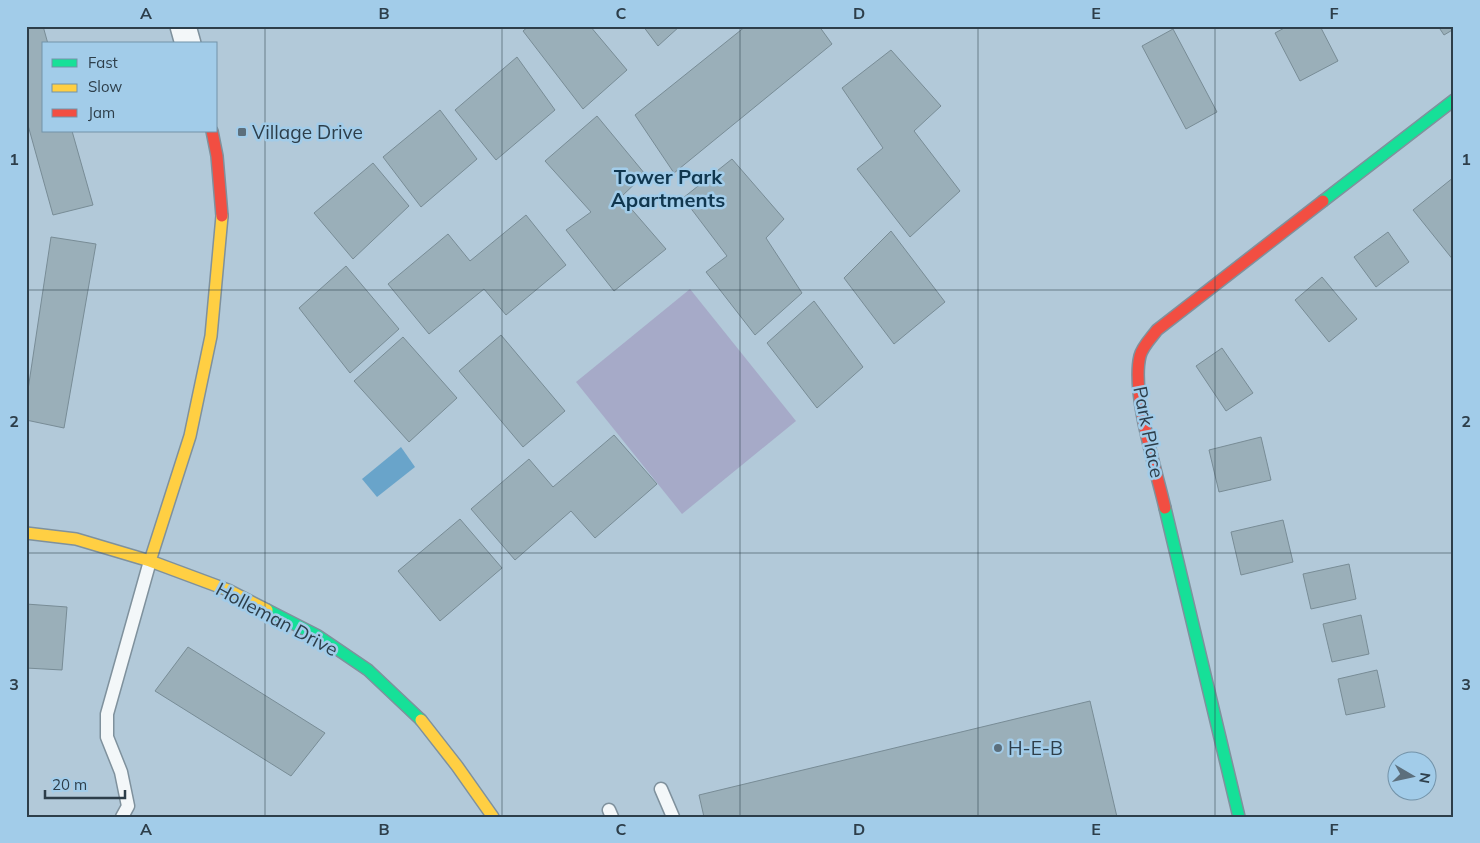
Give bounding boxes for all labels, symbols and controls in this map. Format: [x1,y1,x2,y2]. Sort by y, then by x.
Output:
text: A [140,3,152,23]
text: B [378,3,390,23]
text: C [616,3,627,23]
text: D [853,3,865,23]
text: E [1091,3,1101,23]
text: F [1329,3,1339,23]
legend [42,42,218,132]
text: Fast [88,53,118,72]
text: Slow [88,77,122,96]
text: Jam [88,103,115,122]
place label: Village Drive [252,120,363,144]
marker: Village Drive [236,126,248,138]
text: 1 [9,149,19,169]
text: 1 [1461,149,1471,169]
district label: Tower Park Apartments [611,164,725,212]
street label: Park Place [1128,384,1170,480]
text: 2 [9,411,19,431]
text: 2 [1461,411,1471,431]
street label: Holleman Drive [212,577,342,661]
text: 3 [9,674,19,694]
text: 3 [1461,674,1471,694]
place label: H-E-B [1008,736,1063,760]
marker: H-E-B [992,742,1004,754]
north arrow [1388,750,1438,800]
scale bar [45,768,125,800]
text: N [1415,771,1435,785]
text: 20 m [52,775,87,794]
text: A [140,819,152,839]
text: B [378,819,390,839]
text: C [616,819,627,839]
text: D [853,819,865,839]
text: E [1091,819,1101,839]
text: F [1329,819,1339,839]

